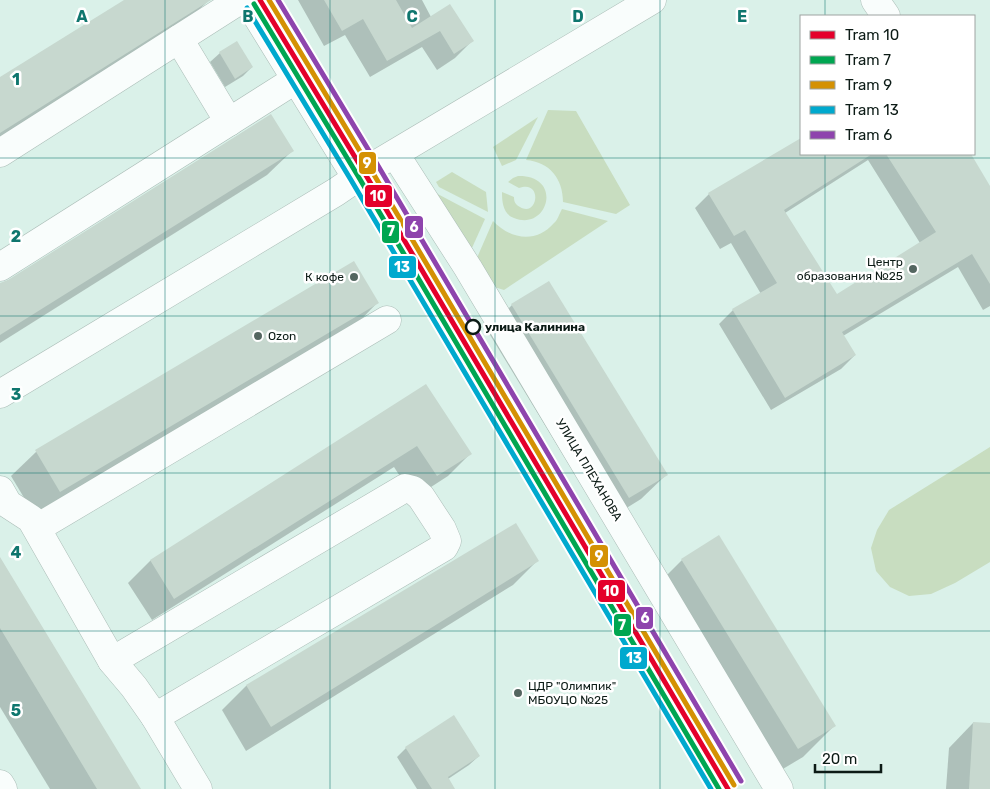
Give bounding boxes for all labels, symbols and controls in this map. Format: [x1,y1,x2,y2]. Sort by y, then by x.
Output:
text: A [76,7,88,26]
text: B [242,7,254,26]
text: C [406,7,418,26]
text: D [572,7,584,26]
text: E [737,7,747,26]
legend [800,15,975,155]
text: Tram 10 [845,26,899,44]
text: Tram 7 [845,51,891,69]
text: 1 [12,70,20,89]
text: Tram 9 [845,76,892,94]
text: Tram 13 [845,101,899,119]
text: Tram 6 [845,126,892,144]
line badge: 9 [358,151,377,175]
text: 9 [363,155,372,172]
line badge: 10 [364,184,393,208]
text: 10 [370,188,386,205]
line badge: 6 [404,215,424,239]
text: 6 [409,219,419,236]
line badge: 7 [381,220,400,244]
text: 7 [387,223,395,240]
text: 2 [11,227,21,246]
line badge: 13 [388,255,417,279]
place label: Центр образования №25 [797,255,903,283]
text: 13 [394,259,410,276]
marker: Центр образования №25 [907,263,919,275]
place label: К кофе [305,270,344,284]
marker: К кофе [348,271,360,283]
marker: улица Калинина [465,319,481,335]
place label: улица Калинина [485,320,585,334]
place label: Ozon [268,329,296,343]
marker: Ozon [252,330,264,342]
text: 3 [11,385,21,404]
street label: УЛИЦА ПЛЕХАНОВА [553,416,625,524]
text: 4 [11,543,22,562]
line badge: 9 [589,544,609,568]
text: 9 [595,548,604,565]
line badge: 10 [597,579,626,603]
text: 10 [603,583,619,600]
line badge: 6 [635,606,654,630]
text: 6 [640,610,650,627]
line badge: 7 [613,613,632,637]
text: 7 [618,617,626,634]
line badge: 13 [619,646,648,670]
text: 13 [626,650,642,667]
place label: ЦДР "Олимпик" МБОУЦО №25 [528,679,616,707]
marker: ЦДР "Олимпик" МБОУЦО №25 [512,687,524,699]
text: 5 [11,701,21,720]
scale bar [815,742,881,774]
text: 20 m [822,750,857,768]

